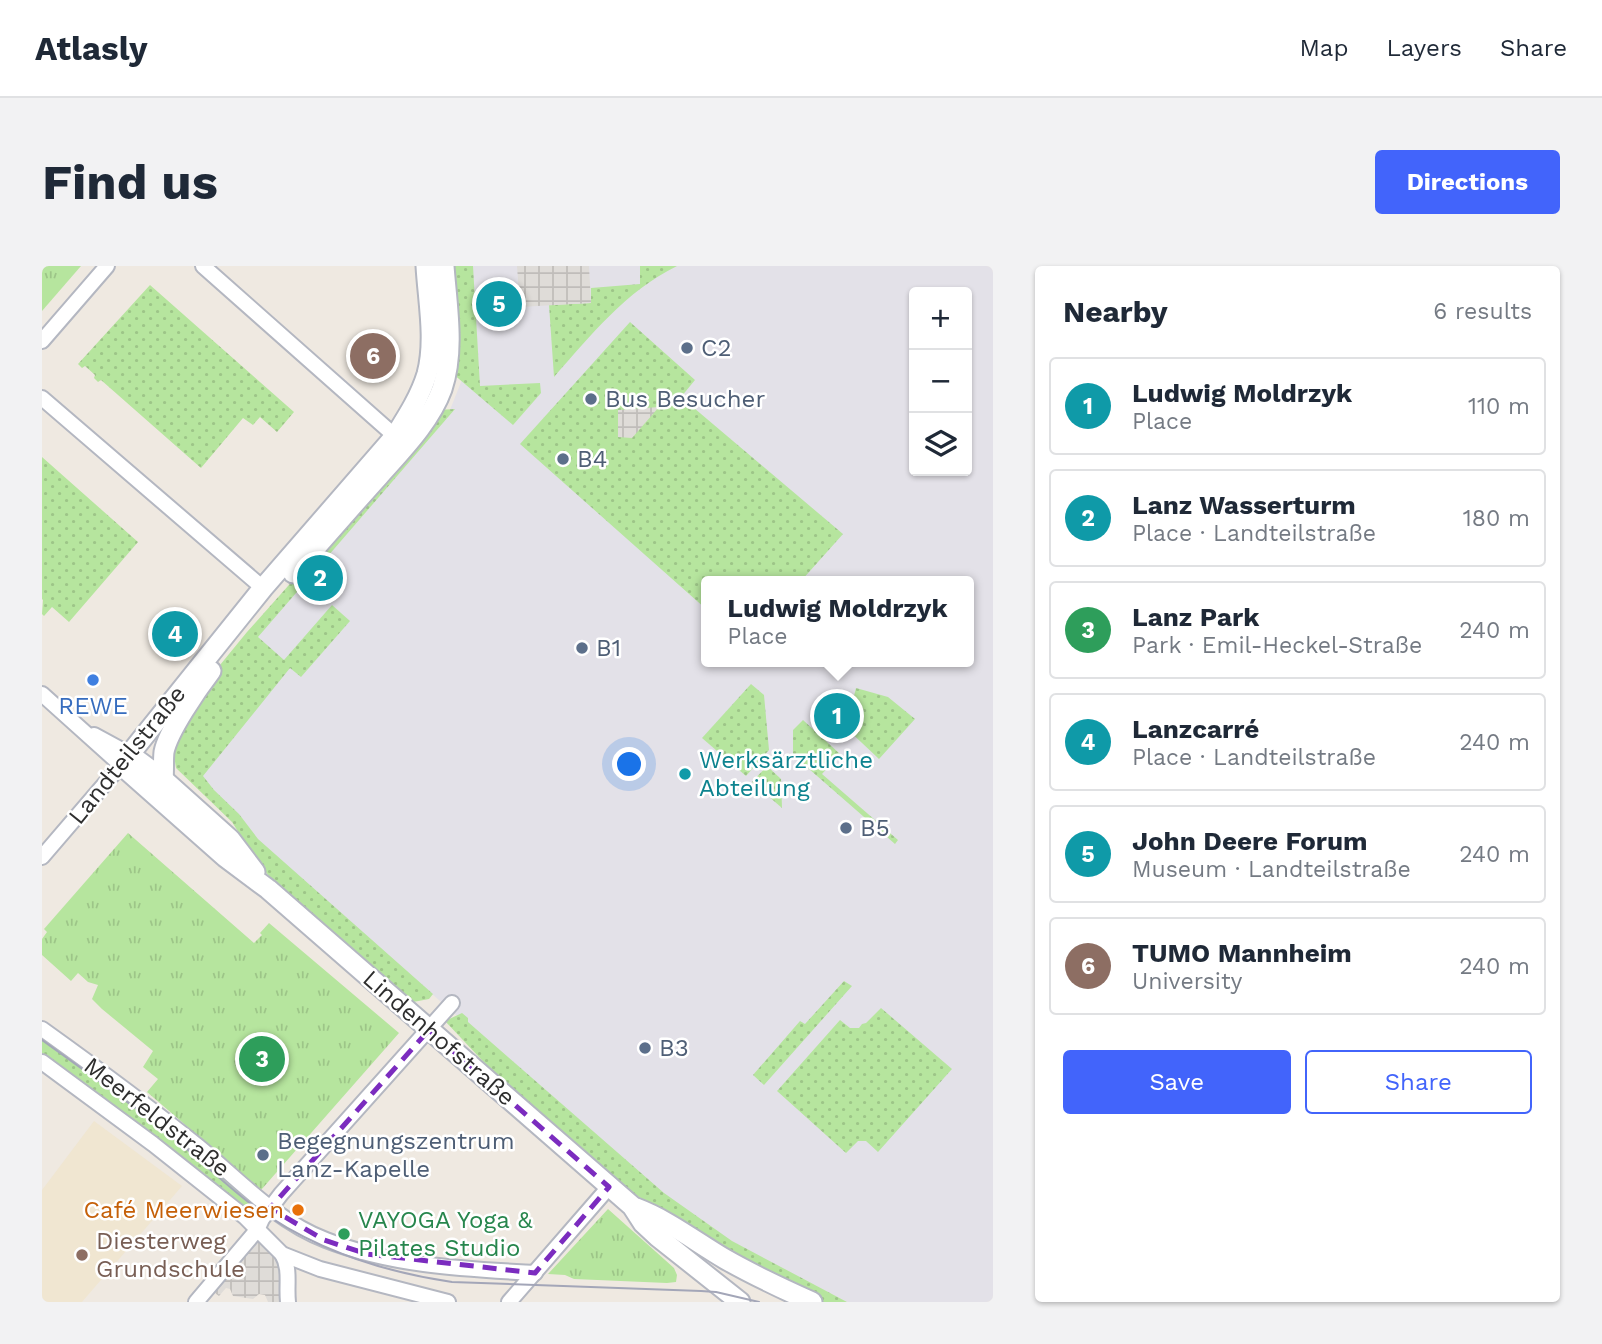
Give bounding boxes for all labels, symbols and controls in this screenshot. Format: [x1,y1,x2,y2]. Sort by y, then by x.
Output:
text: Atlasly [35,29,147,68]
text: Map [1300,34,1348,62]
text: Layers [1386,34,1462,62]
text: Share [1500,34,1567,62]
button: Directions [1375,150,1560,214]
text: Find us [42,153,218,211]
pin: 5 [476,278,522,330]
map controls [909,287,972,476]
button: + [909,287,972,350]
text: Nearby [1063,294,1168,329]
text: 6 results [1433,298,1532,325]
pin: 6 [350,330,396,382]
place label: C2 [701,334,731,362]
marker: C2 [679,340,695,356]
button: − [909,350,972,413]
text: Ludwig Moldrzyk [1132,378,1352,408]
place label: Bus Besucher [605,385,765,413]
marker: Bus Besucher [583,391,599,407]
text: 1 [1083,393,1093,420]
text: 110 m [1468,393,1530,420]
text: Place [1132,408,1192,435]
button: layers [909,413,972,476]
place label: B4 [577,445,607,473]
marker: B4 [555,451,571,467]
text: Lanz Wasserturm [1132,490,1356,520]
text: 2 [1081,505,1095,532]
text: 180 m [1463,505,1530,532]
text: Place · Landteilstraße [1132,520,1376,547]
pin: 2 [297,552,343,604]
popup [701,576,974,667]
text: Ludwig Moldrzyk [727,593,948,623]
text: Lanz Park [1132,602,1259,632]
pin: 4 [152,608,198,660]
text: 3 [1081,617,1095,644]
text: 240 m [1459,617,1530,644]
text: Place [727,623,788,650]
text: Park · Emil-Heckel-Straße [1132,632,1422,659]
place label: B1 [596,634,621,662]
marker: B1 [574,640,590,656]
marker: REWE [85,672,101,688]
street label: Landteilstraße [63,680,191,830]
pin: 1 [814,690,860,742]
place label: REWE [58,692,128,720]
text: Lanzcarré [1132,714,1259,744]
text: 4 [1081,729,1095,756]
text: 240 m [1459,729,1530,756]
text: Place · Landteilstraße [1132,744,1376,771]
place label: Werksärztliche Abteilung [699,746,873,802]
your location [612,747,646,781]
marker: Werksärztliche Abteilung [677,766,693,782]
place label: B5 [860,814,890,842]
marker: B5 [838,820,854,836]
text: John Deere Forum [1132,826,1367,856]
text: 5 [1081,841,1095,868]
text: 240 m [1459,841,1530,868]
text: Museum · Landteilstraße [1132,856,1411,883]
text: TUMO Mannheim [1132,938,1352,968]
text: 6 [1081,953,1095,980]
text: 240 m [1459,953,1530,980]
street label: Lindenhofstraße [357,964,521,1112]
text: University [1132,968,1242,995]
pin: 3 [239,1033,285,1085]
place label: B3 [659,1034,689,1062]
marker: B3 [637,1040,653,1056]
button: Save [1063,1050,1291,1114]
button: Share [1305,1050,1532,1114]
street label: Meerfeldstraße [78,1051,236,1183]
place label: Begegnungszentrum Lanz-Kapelle [277,1127,515,1183]
marker: Begegnungszentrum Lanz-Kapelle [255,1147,271,1163]
place label: Café Meerwiesen [84,1196,284,1224]
marker: Café Meerwiesen [290,1202,306,1218]
place label: VAYOGA Yoga & Pilates Studio [358,1206,533,1262]
marker: VAYOGA Yoga & Pilates Studio [336,1226,352,1242]
place label: Diesterweg Grundschule [96,1227,245,1283]
marker: Diesterweg Grundschule [74,1247,90,1263]

